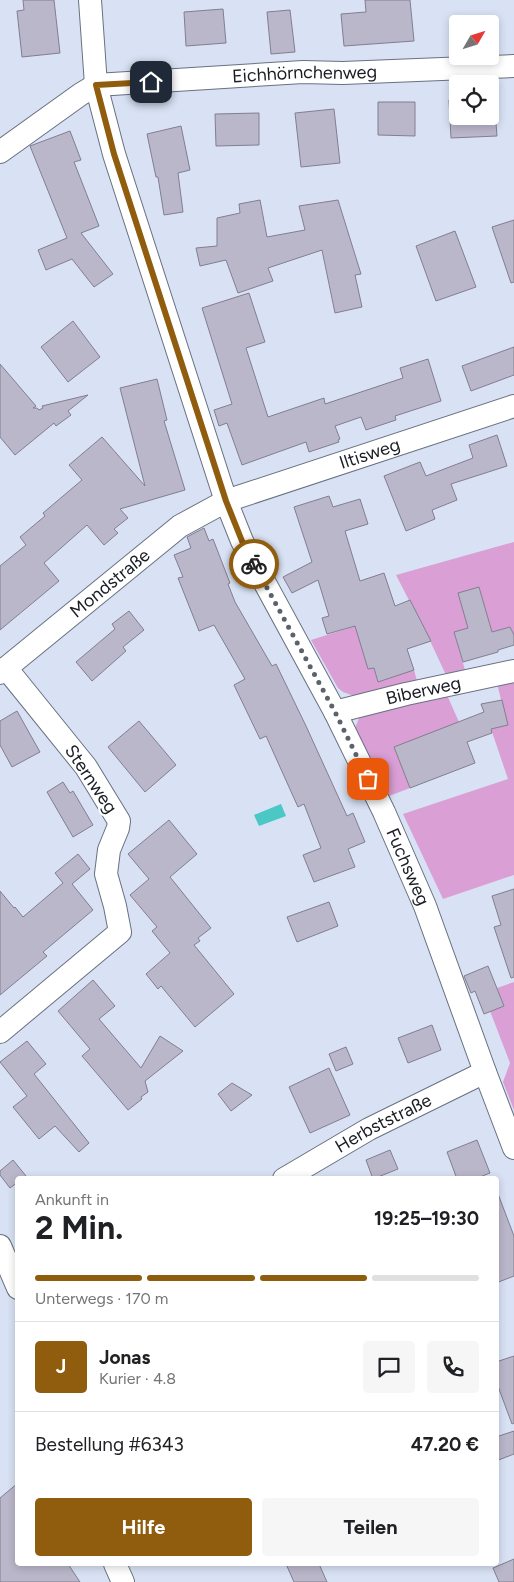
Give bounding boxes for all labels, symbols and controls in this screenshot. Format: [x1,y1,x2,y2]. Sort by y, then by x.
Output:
north arrow [449,15,499,65]
map controls [449,15,499,125]
pin [130,61,172,103]
street label: Eichhörnchenweg [231,61,377,87]
icon: home [137,68,165,96]
button: locate [449,75,499,125]
street label: Iltisweg [336,433,403,474]
courier [229,539,279,589]
street label: Mondstraße [66,544,155,622]
icon: bike [240,550,268,578]
street label: Biberweg [384,672,463,710]
street label: Sternweg [60,741,122,817]
pin [347,758,389,800]
icon: bag [354,765,382,793]
street label: Fuchsweg [381,825,434,909]
street label: Herbststraße [331,1089,435,1157]
text: Ankunft in [35,1190,109,1209]
text: 19:25–19:30 [374,1207,479,1230]
text: 2 Min. [35,1209,123,1247]
text: Unterwegs · 170 m [35,1289,168,1308]
button: chat [363,1341,415,1393]
button: phone [427,1341,479,1393]
text: Jonas [99,1346,150,1369]
text: J [56,1355,66,1378]
text: Kurier · 4.8 [99,1369,176,1388]
text: Bestellung #6343 [35,1433,184,1456]
text: 47.20 € [411,1433,479,1456]
button: Hilfe [35,1498,252,1556]
button: Teilen [262,1498,479,1556]

